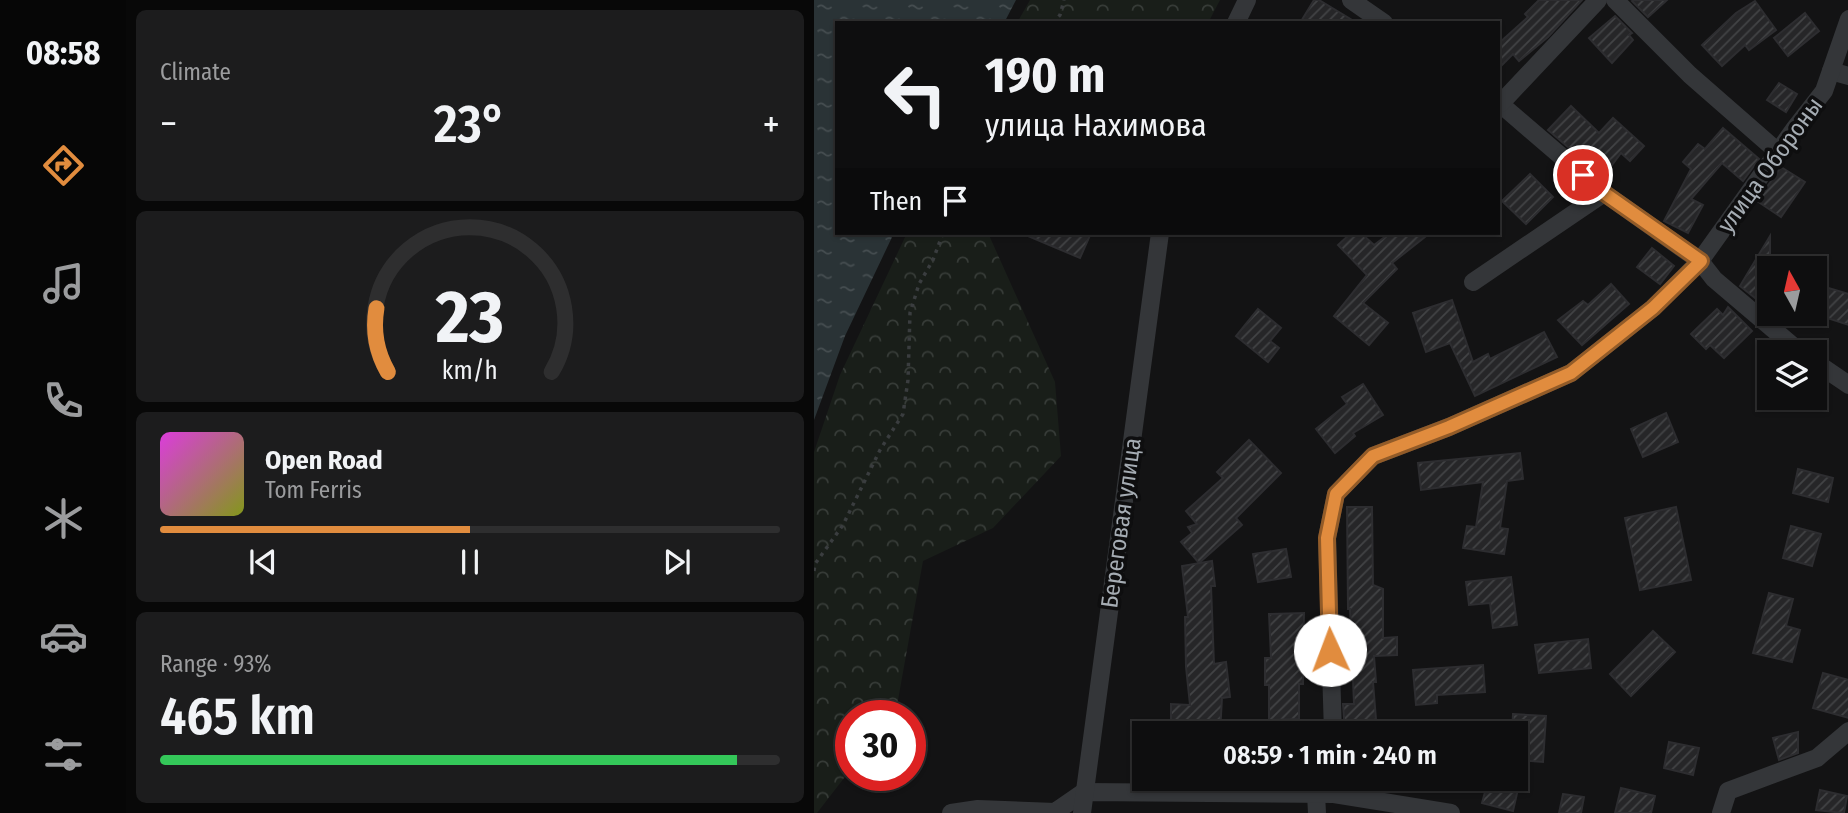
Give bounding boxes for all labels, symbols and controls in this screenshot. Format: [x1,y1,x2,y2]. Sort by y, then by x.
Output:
text: 08:58 [26,34,100,72]
text: 190 m [985,46,1105,105]
icon: left [870,49,961,140]
text: Climate [160,58,231,86]
street label: улица Обороны [1712,92,1828,238]
text: 23° [434,93,506,156]
text: − [160,101,177,147]
text: + [763,101,780,147]
text: улица Нахимова [985,106,1207,144]
icon: directions [39,141,88,190]
pin [1553,145,1613,205]
icon: arrive [1564,156,1602,194]
icon: arrive [936,182,974,220]
text: Then [870,186,922,217]
north arrow [1757,256,1827,326]
map controls [1757,256,1827,410]
icon: music [39,259,88,308]
text: 23 [435,275,504,362]
button: layers [1757,340,1827,410]
text: km/h [442,356,498,386]
icon: phone [39,376,88,425]
street label: Береговая улица [1095,436,1147,610]
text: Open Road [265,445,383,476]
text: Tom Ferris [265,476,362,504]
icon: climate [39,494,88,543]
icon: previous [244,543,282,581]
icon: pause [451,543,489,581]
icon: next [658,543,696,581]
icon: car [39,612,88,661]
position arrow [1293,613,1367,687]
text: Range · 93% [160,650,271,678]
text: 465 km [160,685,315,748]
speed limit sign: 30 [835,700,926,791]
icon: filters [39,730,88,779]
text: 08:59 · 1 min · 240 m [1223,740,1437,771]

